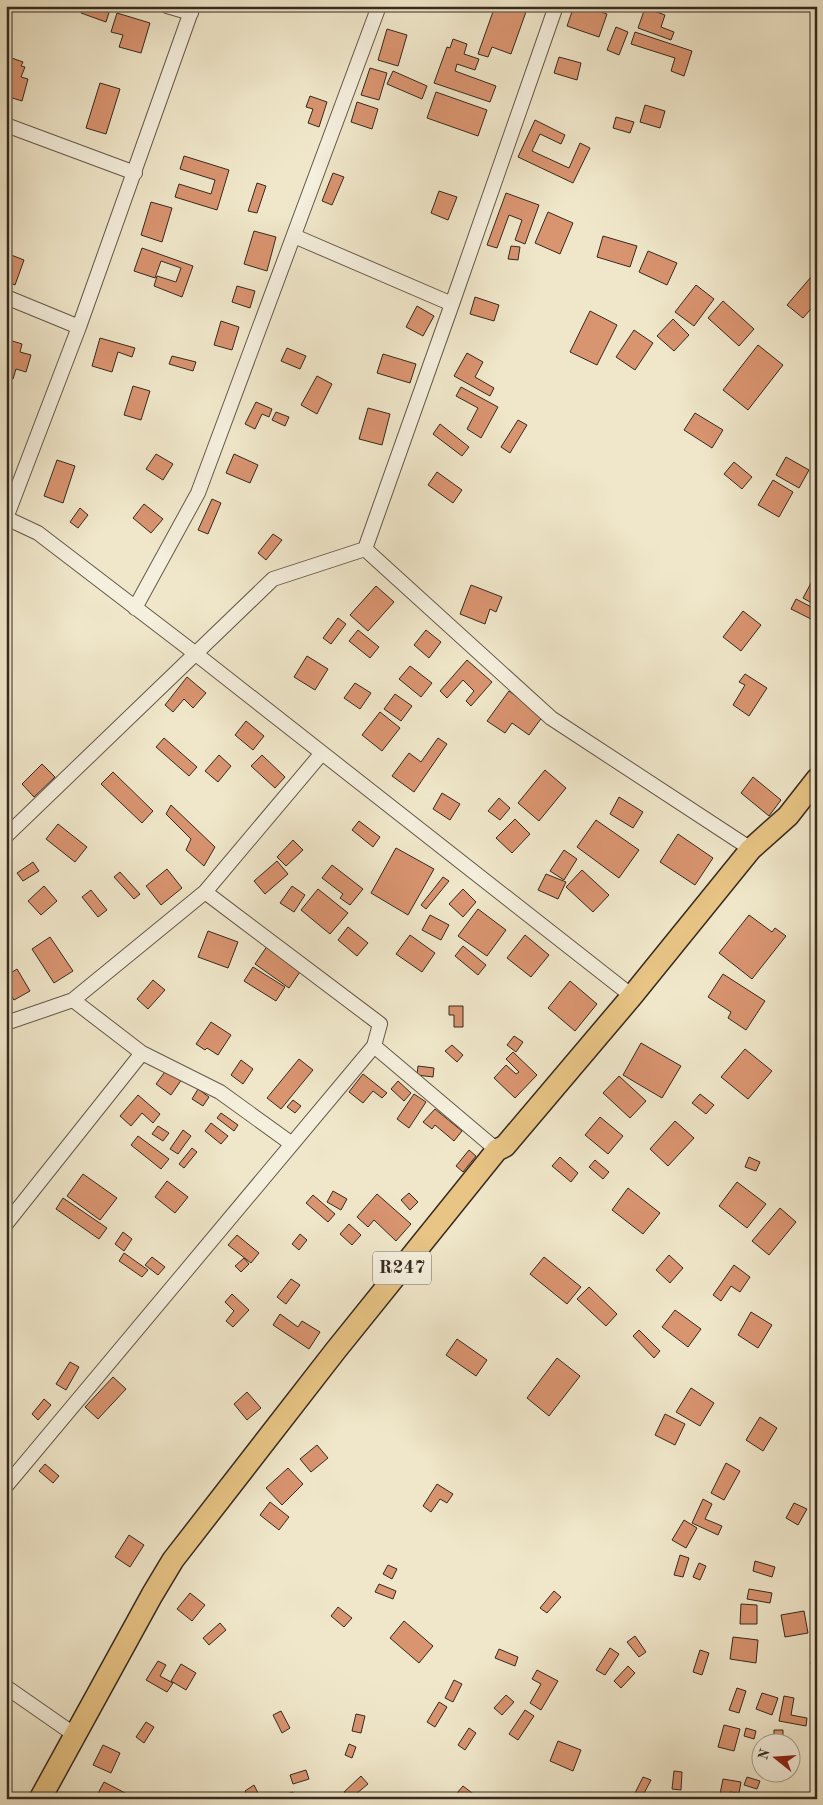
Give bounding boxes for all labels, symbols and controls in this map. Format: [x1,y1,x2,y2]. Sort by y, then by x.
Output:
road number: R247 [373,1252,431,1284]
north arrow [750,1732,800,1782]
text: N [756,1747,773,1762]

